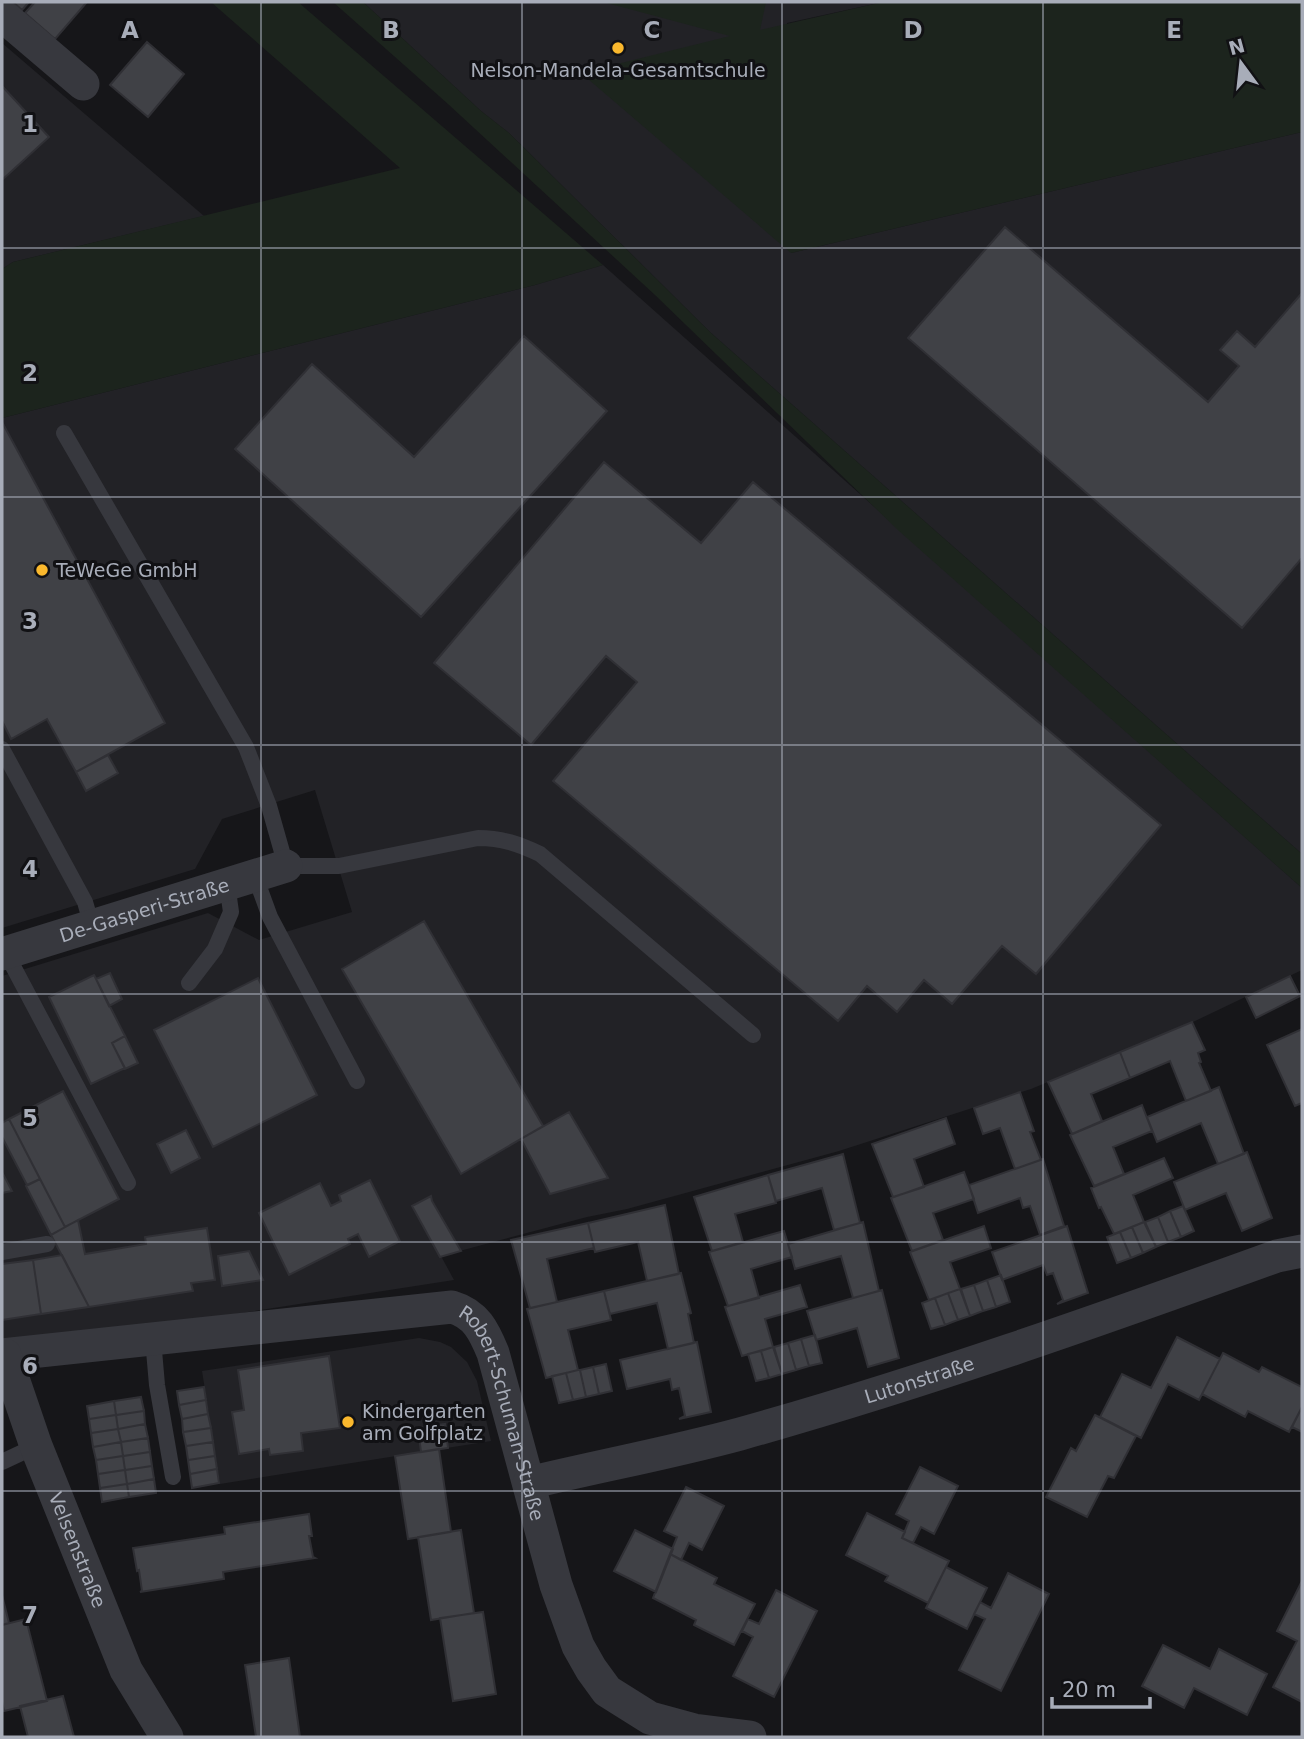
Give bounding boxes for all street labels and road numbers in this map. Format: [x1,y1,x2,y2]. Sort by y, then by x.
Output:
street label: De-Gasperi-Straße [57,873,232,947]
street label: Robert-Schuman-Straße [455,1301,549,1523]
street label: Lutonstraße [862,1352,977,1408]
street label: Velsenstraße [45,1489,111,1611]

